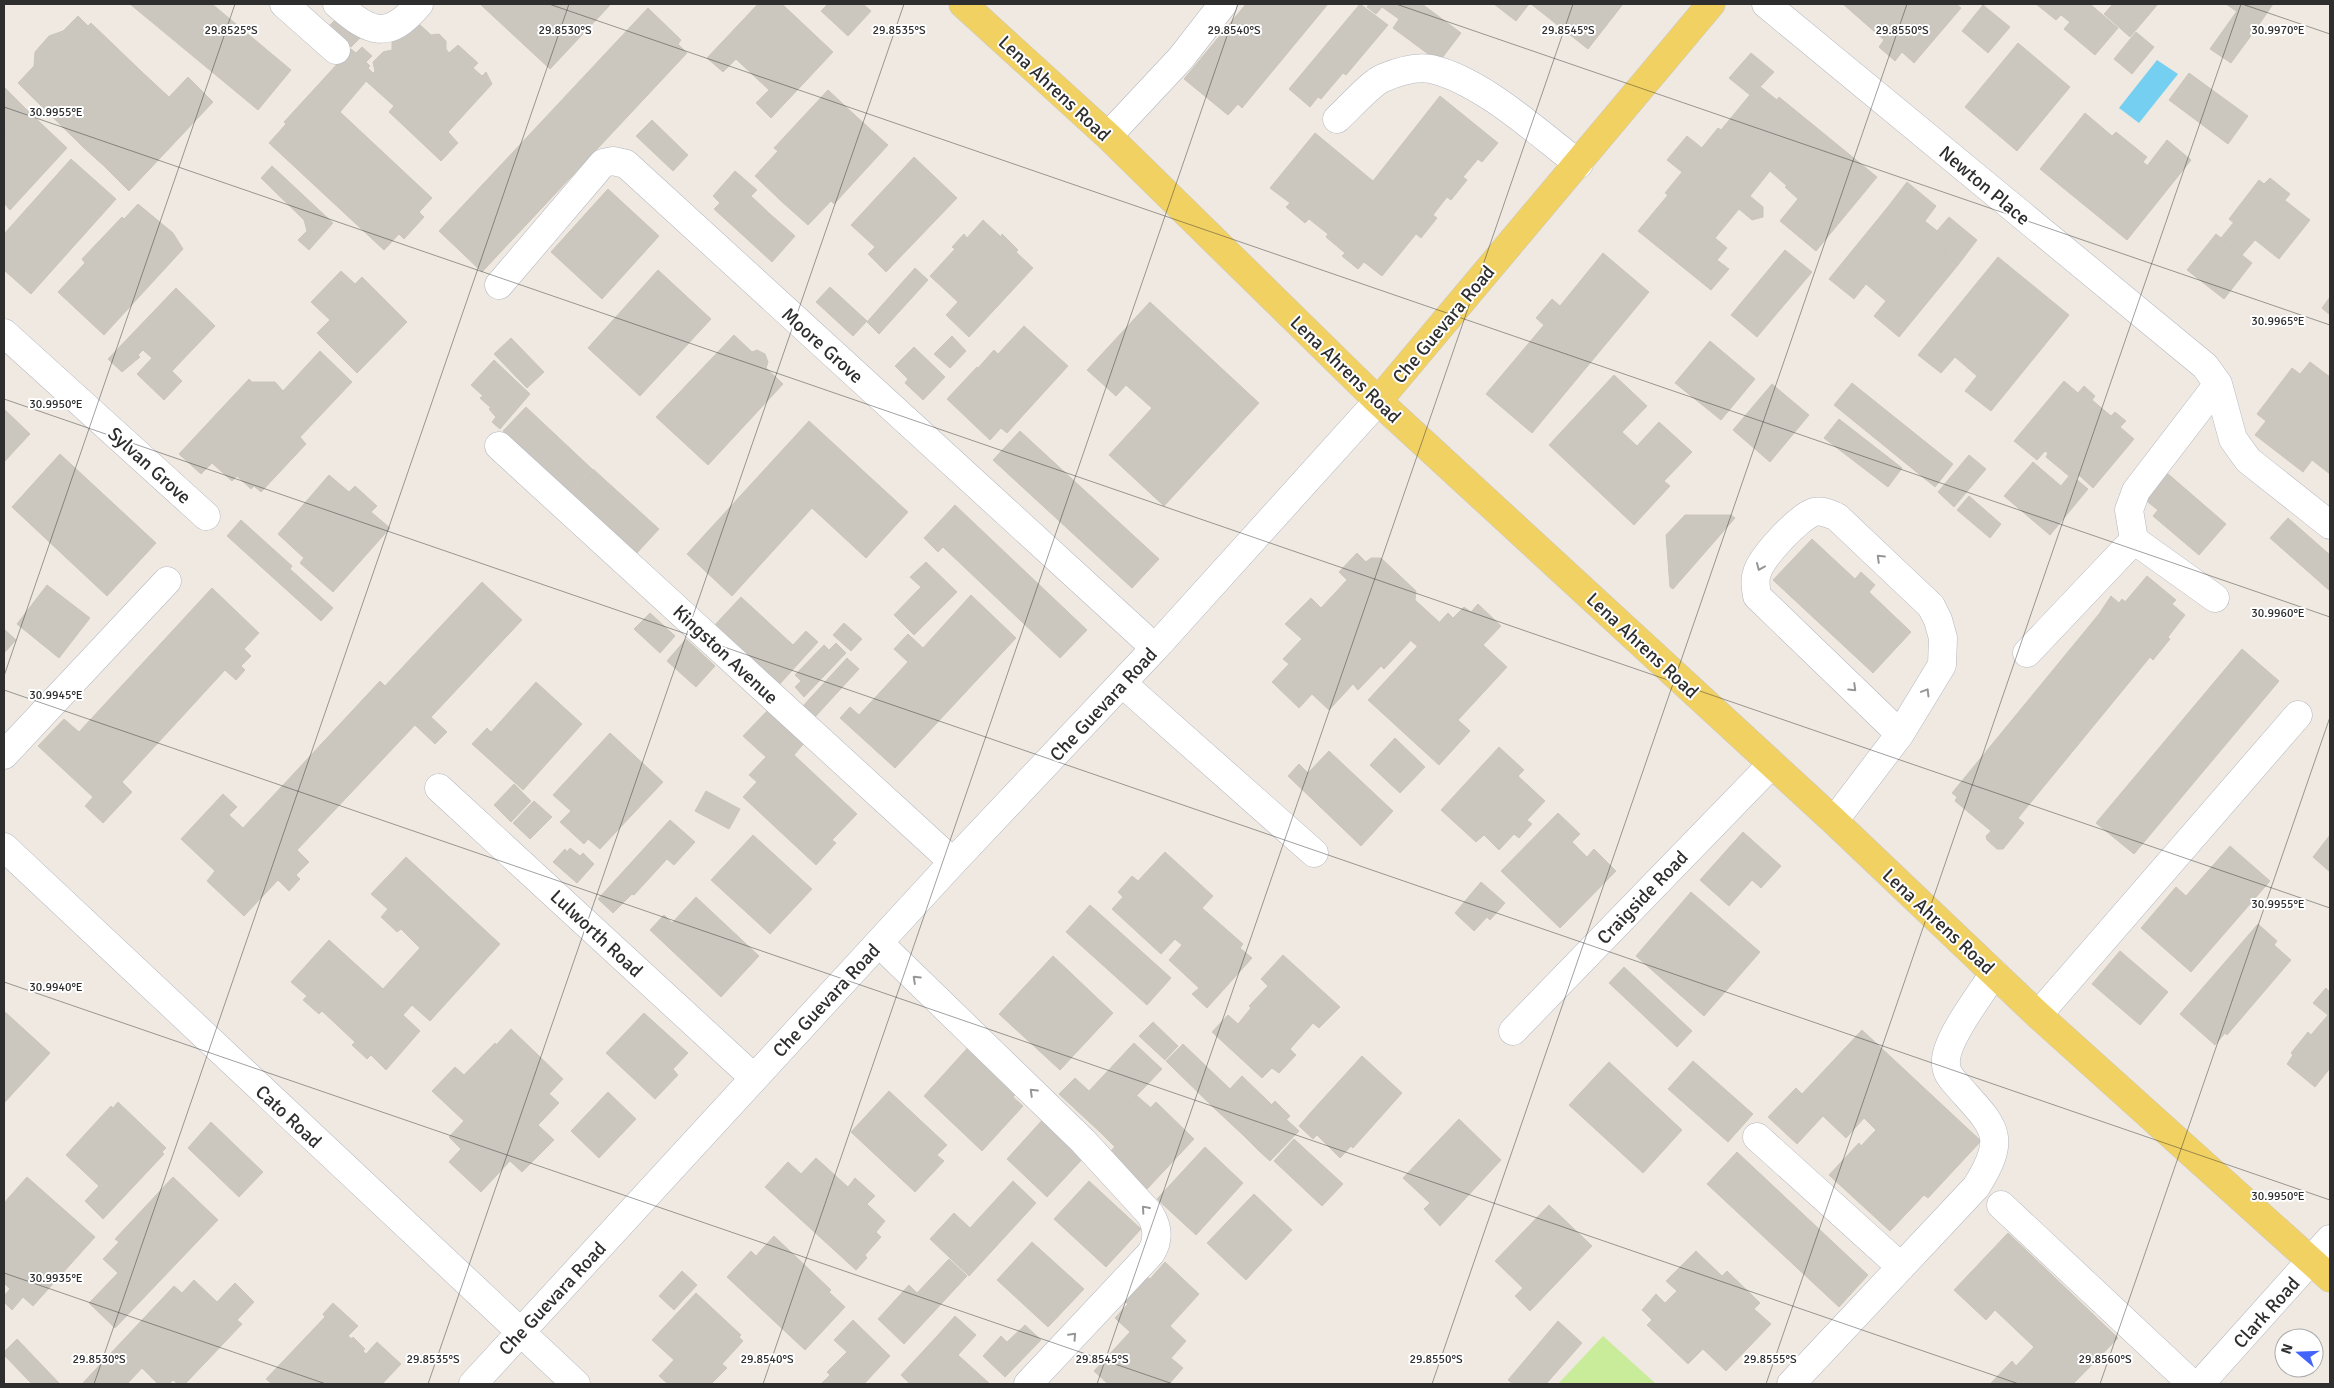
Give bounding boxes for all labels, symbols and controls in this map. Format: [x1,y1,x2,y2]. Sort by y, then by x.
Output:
text: 29.8525°S [204,23,258,38]
text: 29.8530°S [538,23,592,38]
text: 29.8535°S [872,23,926,38]
text: 29.8540°S [1207,23,1261,38]
text: 29.8545°S [1541,23,1595,38]
text: 29.8550°S [1875,23,1929,38]
text: 30.9970°E [2251,23,2305,38]
street label: Lena Ahrens Road [993,31,1115,147]
text: 30.9955°E [29,105,83,120]
street label: Newton Place [1934,141,2035,231]
street label: Che Guevara Road [1387,261,1500,389]
street label: Moore Grove [776,303,868,389]
street label: Lena Ahrens Road [1285,311,1406,429]
text: 30.9965°E [2251,314,2305,329]
text: 30.9950°E [29,397,83,412]
street label: Sylvan Grove [103,422,196,509]
one-way arrow [1877,555,1886,564]
one-way arrow [1755,562,1766,571]
street label: Lena Ahrens Road [1581,588,1703,704]
street label: Kingston Avenue [668,600,783,710]
text: 30.9960°E [2251,606,2305,621]
street label: Che Guevara Road [1045,643,1163,767]
one-way arrow [1847,682,1856,691]
text: 30.9945°E [29,688,83,703]
one-way arrow [1919,688,1929,697]
street label: Craigside Road [1592,846,1693,950]
street label: Lena Ahrens Road [1877,864,1999,980]
street label: Lulworth Road [545,885,648,983]
text: 30.9955°E [2251,897,2305,912]
street label: Che Guevara Road [768,939,886,1063]
one-way arrow [913,976,922,985]
text: 30.9940°E [29,980,83,995]
street label: Cato Road [250,1080,326,1153]
one-way arrow [1030,1089,1039,1098]
text: 30.9950°E [2251,1189,2305,1204]
one-way arrow [1142,1206,1151,1215]
street label: Che Guevara Road [494,1237,612,1361]
text: 30.9935°E [29,1271,83,1286]
street label: Clark Road [2228,1272,2305,1353]
north arrow [2274,1328,2324,1378]
one-way arrow [1067,1333,1076,1342]
text: N [2278,1342,2297,1356]
text: 29.8530°S [72,1352,126,1367]
text: 29.8535°S [406,1352,460,1367]
text: 29.8540°S [740,1352,794,1367]
text: 29.8545°S [1075,1352,1129,1367]
text: 29.8550°S [1409,1352,1463,1367]
text: 29.8555°S [1743,1352,1797,1367]
text: 29.8560°S [2078,1352,2132,1367]

